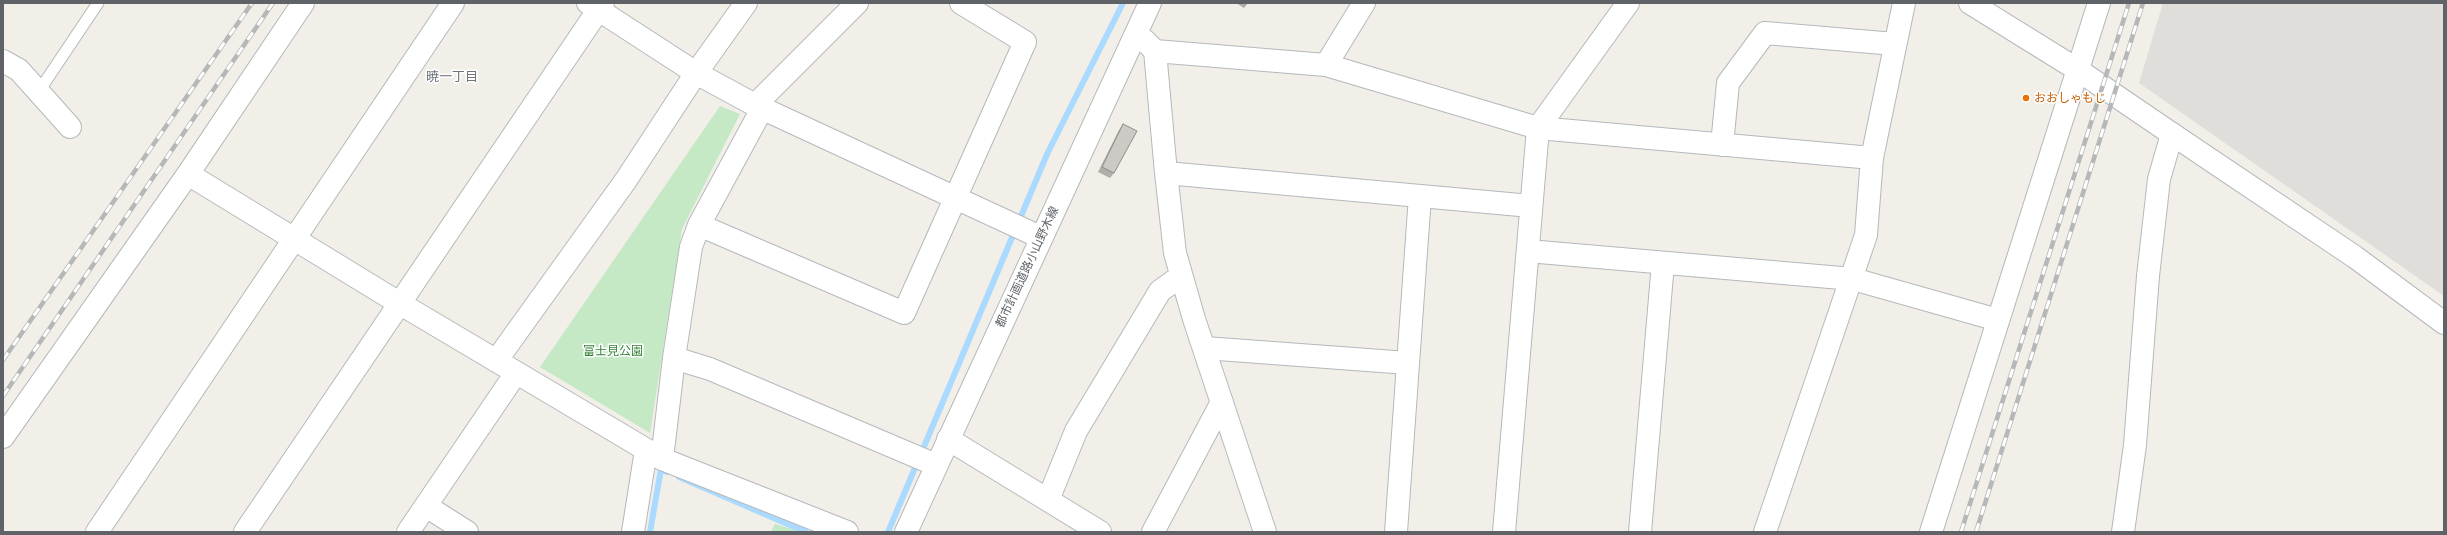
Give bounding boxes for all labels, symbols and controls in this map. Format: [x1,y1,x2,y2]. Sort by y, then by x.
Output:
district label: 暁一丁目 [426,69,478,85]
place label: おおしゃもじ [2034,91,2106,105]
marker: おおしゃもじ [2021,93,2031,103]
street label: 都市計画道路小山野木線 [993,204,1061,330]
park label: 富士見公園 [583,344,643,358]

